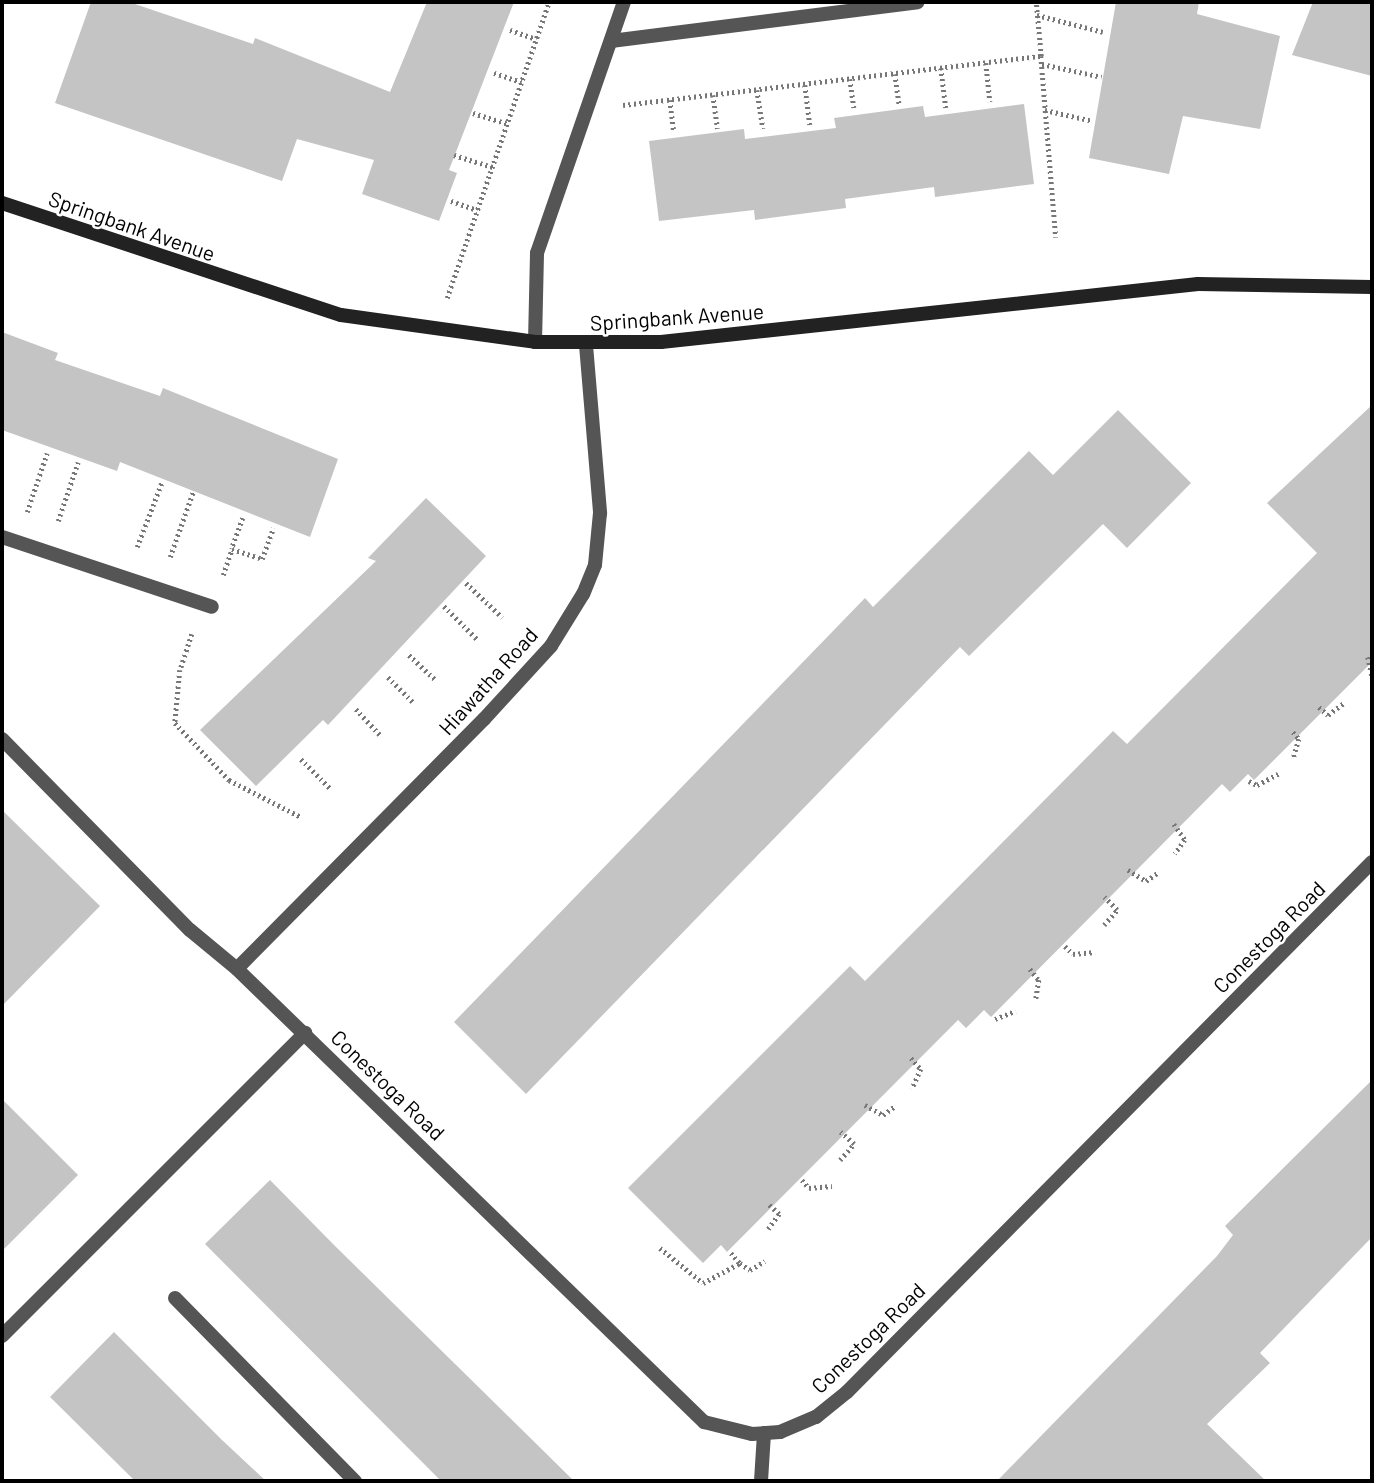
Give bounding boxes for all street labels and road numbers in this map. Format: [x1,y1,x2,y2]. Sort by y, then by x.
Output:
street label: Springbank Avenue [45,186,219,266]
street label: Springbank Avenue [589,298,765,336]
street label: Hiawatha Road [433,622,543,740]
street label: Conestoga Road [1208,876,1330,998]
street label: Conestoga Road [326,1025,450,1145]
street label: Conestoga Road [806,1278,930,1398]

